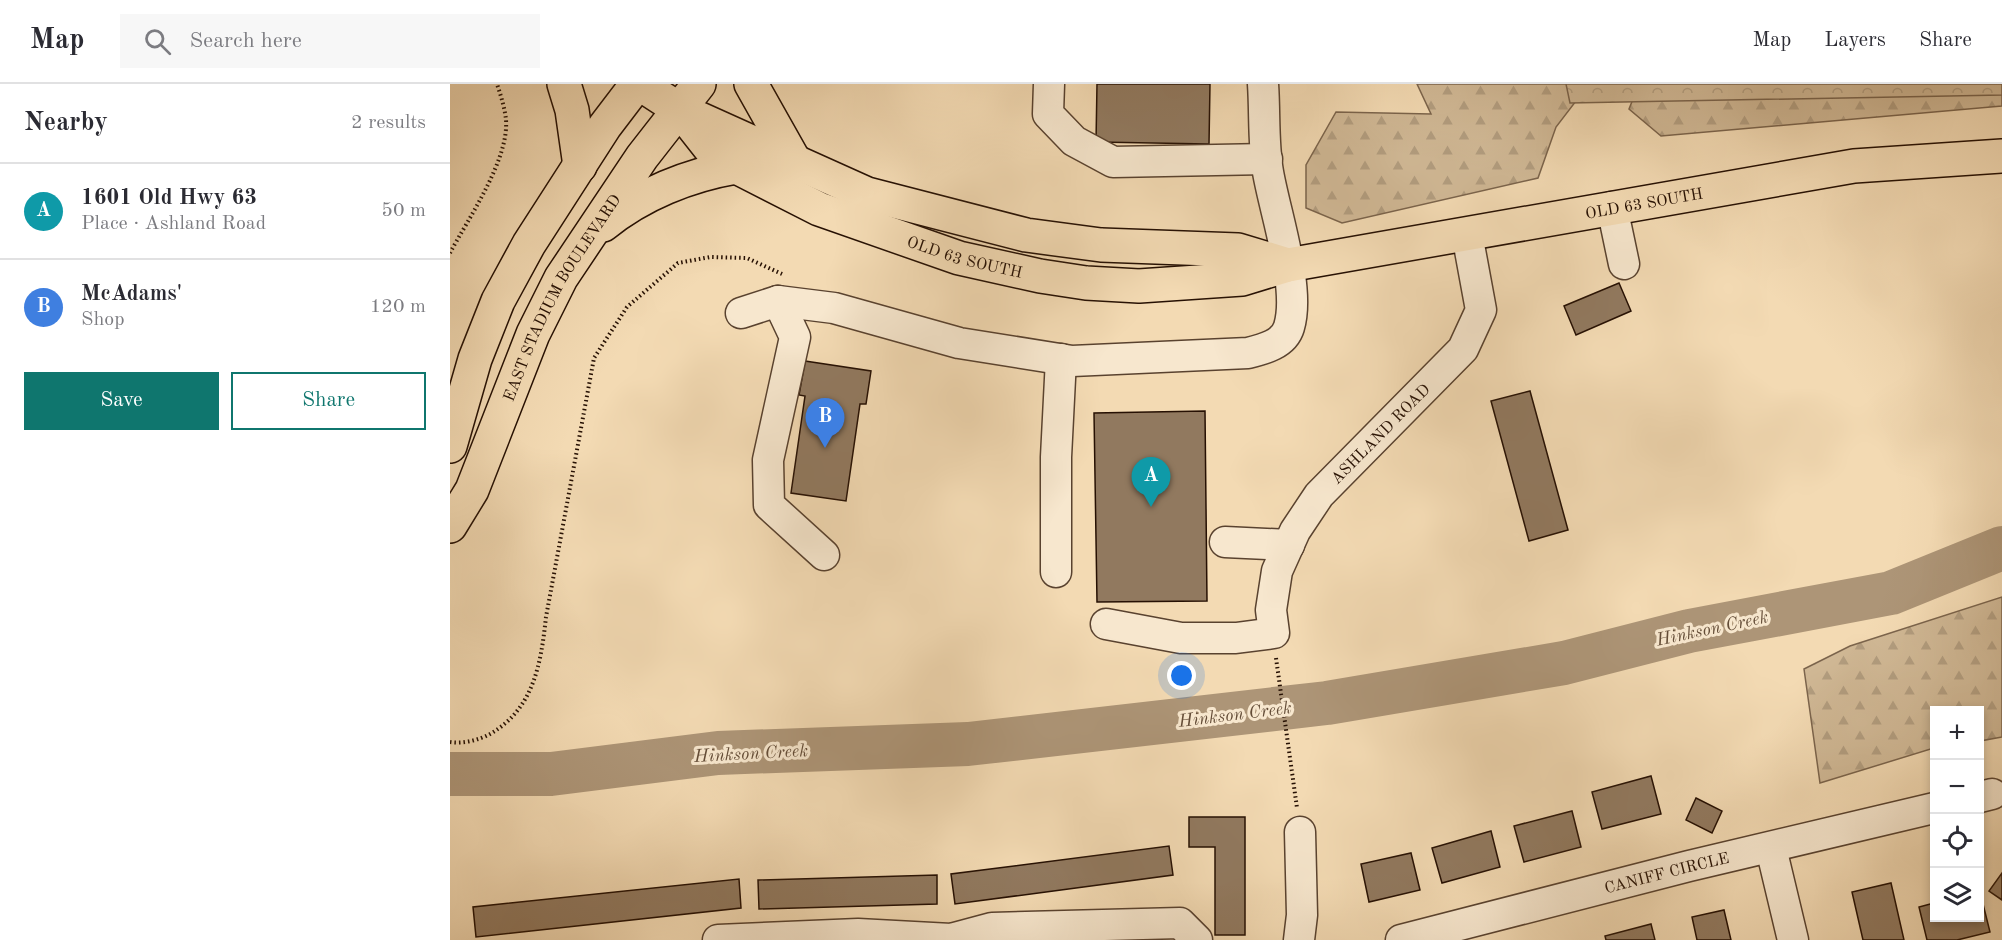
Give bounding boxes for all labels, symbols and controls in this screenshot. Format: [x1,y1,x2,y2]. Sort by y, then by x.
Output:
search box [120,14,540,68]
icon: search [141,25,174,58]
text: Map [30,27,84,55]
text: Search here [189,30,302,52]
text: Map [1752,30,1791,51]
text: Layers [1824,30,1886,51]
text: Share [1919,30,1972,51]
text: Nearby [24,110,108,136]
text: 2 results [351,113,426,133]
text: 1601 Old Hwy 63 [81,187,257,209]
street label: OLD 63 SOUTH [1584,187,1704,223]
street label: EAST STADIUM BOULEVARD [501,192,624,404]
text: A [36,201,51,221]
text: 50 m [381,201,426,221]
text: Place · Ashland Road [81,214,266,234]
street label: OLD 63 SOUTH [905,234,1024,282]
text: McAdams' [81,283,182,305]
text: B [36,297,51,317]
text: 120 m [370,297,426,317]
text: Shop [81,310,125,330]
button: Save [24,372,219,430]
button: Share [231,372,426,430]
street label: ASHLAND ROAD [1329,382,1434,488]
pin: B [806,398,844,448]
pin: A [1132,458,1170,507]
water label: Hinkson Creek [1654,608,1770,650]
your location [1167,661,1196,690]
water label: Hinkson Creek [1176,699,1293,731]
map controls [1930,706,1984,922]
button: + [1930,706,1984,760]
water label: Hinkson Creek [693,742,809,766]
button: − [1930,760,1984,814]
button: locate [1930,814,1984,868]
street label: CANIFF CIRCLE [1603,851,1731,897]
button: layers [1930,868,1984,922]

